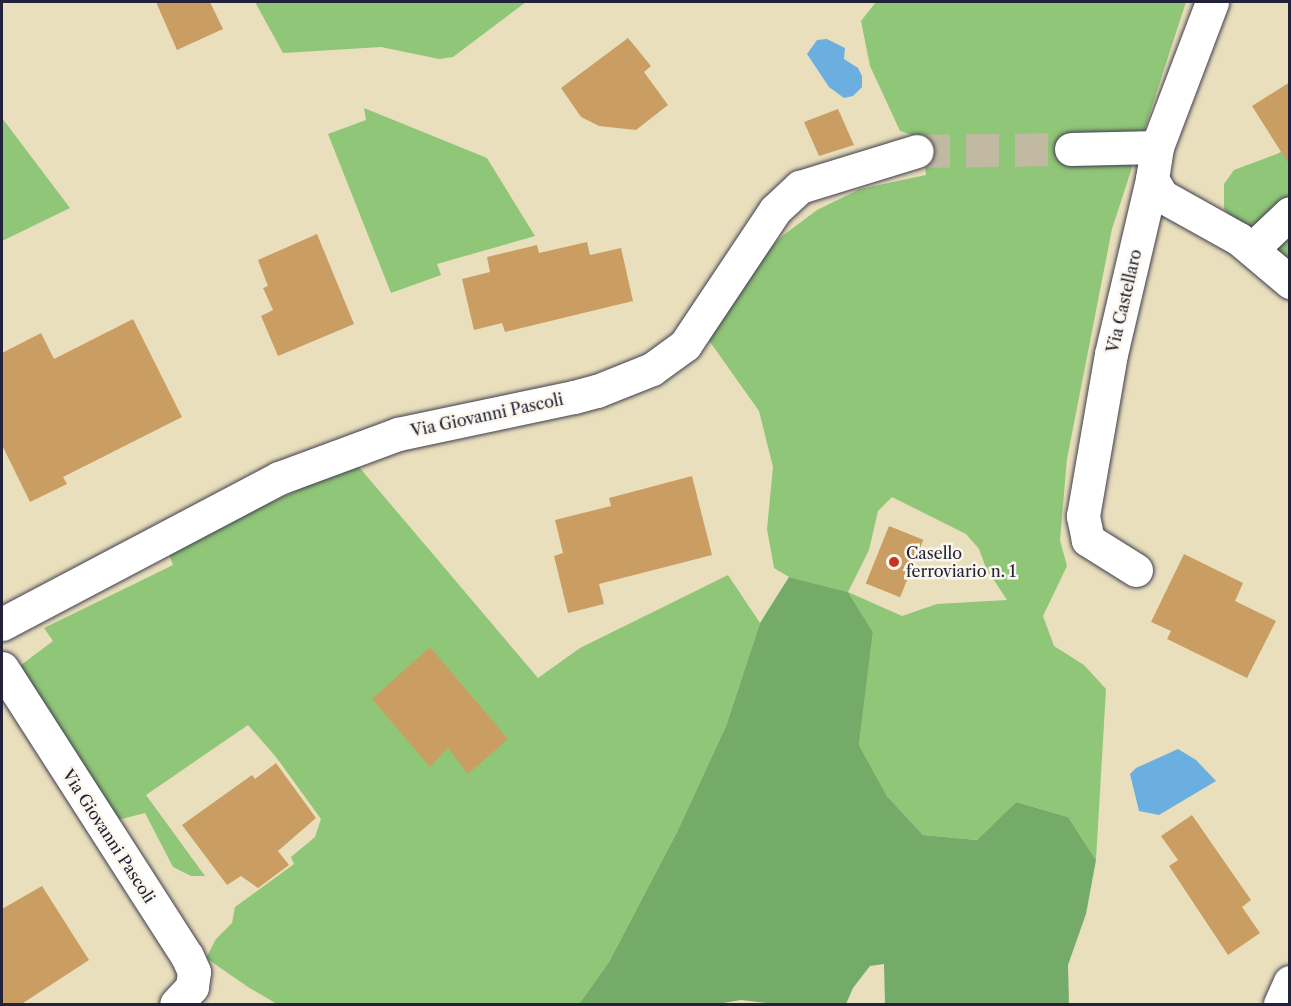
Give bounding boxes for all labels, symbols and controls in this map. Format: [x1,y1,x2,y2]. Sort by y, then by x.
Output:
street label: Via Castellaro [1103,247,1145,355]
street label: Via Giovanni Pascoli [409,389,565,441]
place label: Casello ferroviario n. 1 [906,543,1016,581]
marker: Casello ferroviario n. 1 [887,555,901,569]
street label: Via Giovanni Pascoli [59,766,159,906]

